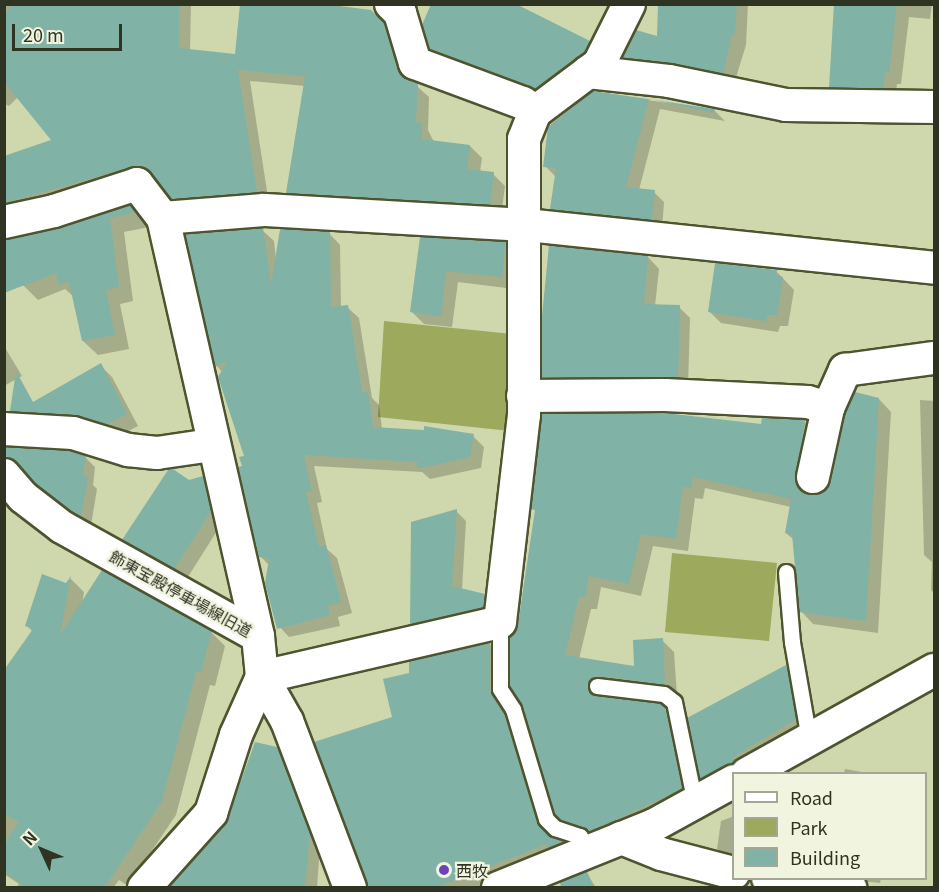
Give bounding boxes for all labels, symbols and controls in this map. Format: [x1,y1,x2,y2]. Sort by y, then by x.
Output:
scale bar [15,12,124,50]
text: 20 m [23,21,64,47]
street label: 飾東宝殿停車場線旧道 [106,546,256,640]
legend [732,772,927,880]
text: Road [790,784,833,810]
text: Park [790,814,828,840]
north arrow [12,820,72,880]
text: N [16,825,42,850]
text: Building [790,844,860,870]
place label: 西牧 [456,860,488,880]
marker: 西牧 [437,863,451,877]

